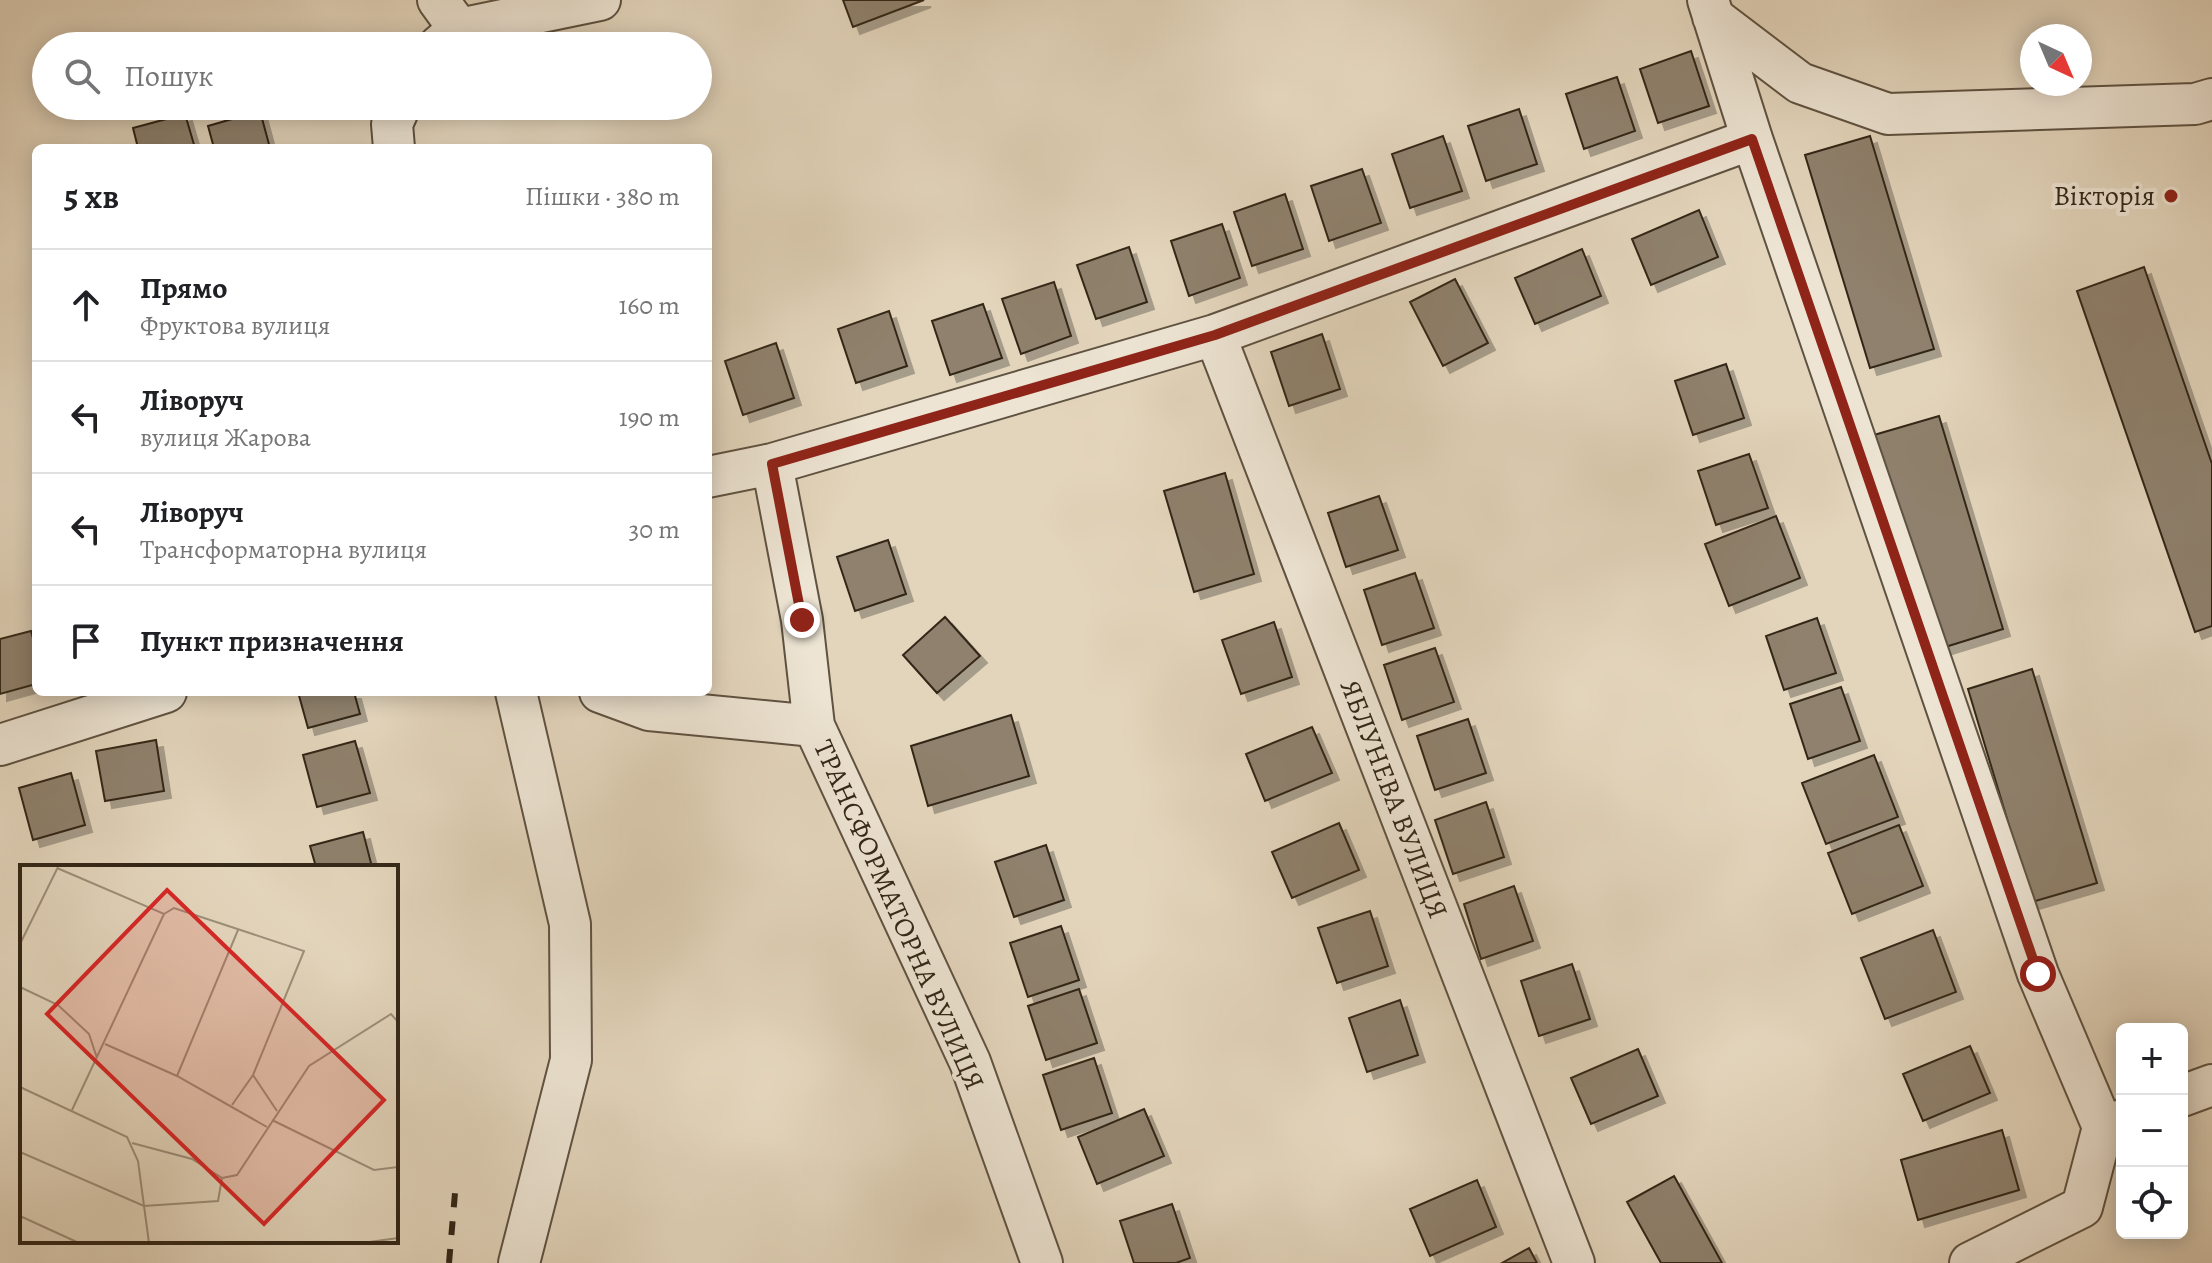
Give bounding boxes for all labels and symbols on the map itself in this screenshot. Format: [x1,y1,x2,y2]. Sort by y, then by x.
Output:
north arrow [2020,24,2092,96]
place label: Вікторія [2053,177,2155,215]
marker: Вікторія [2162,187,2180,205]
route end [784,602,820,638]
street label: ЯБЛУНЕВА ВУЛИЦЯ [1331,674,1457,924]
street label: ТРАНСФОРМАТОРНА ВУЛИЦЯ [804,734,994,1096]
inset map [20,865,398,1243]
route start [2020,956,2056,992]

